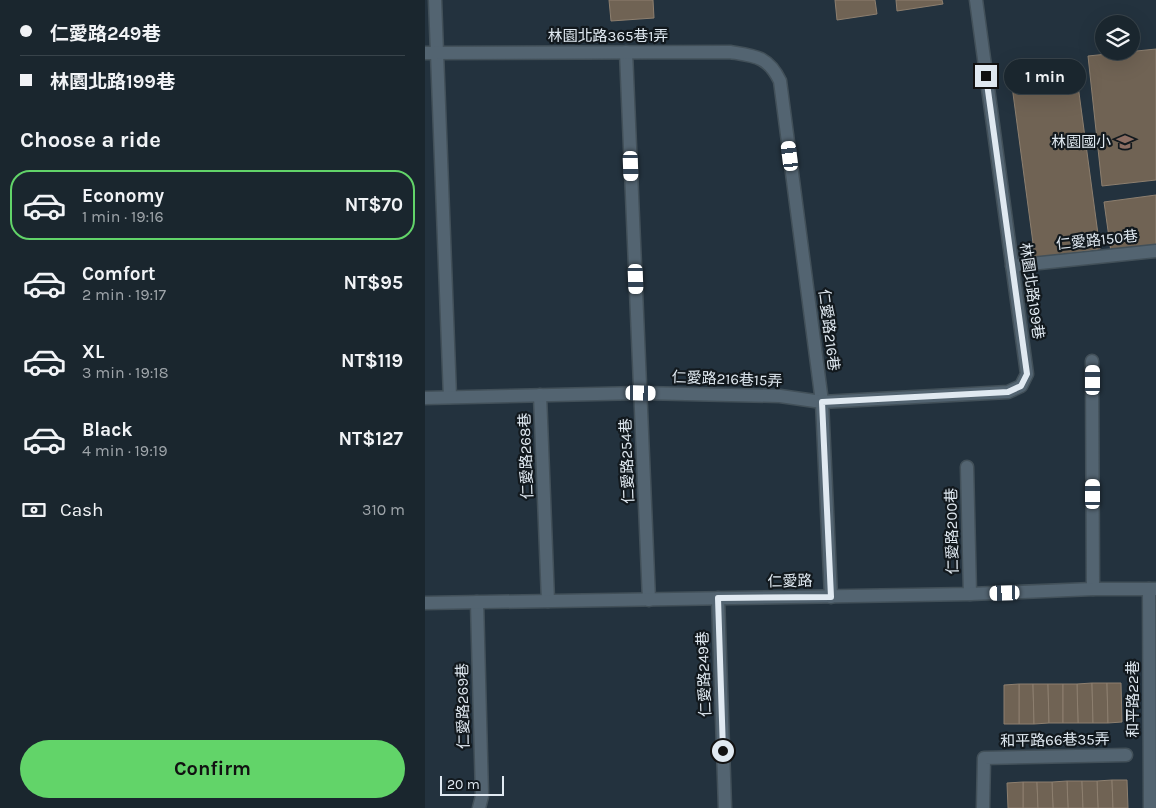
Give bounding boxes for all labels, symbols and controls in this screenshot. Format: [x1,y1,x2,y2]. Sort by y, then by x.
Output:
map controls [1095,15,1140,60]
button: layers [1095,15,1140,60]
text: 仁愛路249巷 [50,23,160,45]
street label: 林園北路365巷1弄 [548,27,668,45]
callout: 1 min [1003,58,1086,94]
route end [975,65,997,87]
text: 1 min [1025,67,1065,86]
text: 林園北路199巷 [50,71,175,93]
text: Choose a ride [20,127,161,153]
school or university icon: 林園國小 [1115,132,1135,152]
place label: 林園國小 [1051,133,1111,151]
car [780,140,799,172]
car [622,151,639,181]
icon: car [22,183,67,228]
text: Economy [82,185,164,207]
text: NT$70 [345,194,403,216]
text: 1 min · 19:16 [82,207,164,226]
street label: 仁愛路150巷 [1055,227,1139,253]
street label: 林園北路199巷 [1016,242,1048,340]
icon: car [22,261,67,306]
text: Comfort [82,263,156,285]
car [627,264,644,294]
text: NT$95 [344,272,403,294]
text: 2 min · 19:17 [82,285,166,304]
street label: 仁愛路216巷 [815,288,843,372]
icon: car [22,339,67,384]
text: XL [82,341,104,363]
text: NT$119 [341,350,403,372]
text: 3 min · 19:18 [82,363,168,382]
car [1085,365,1100,395]
street label: 仁愛路216巷15弄 [671,368,783,390]
car [625,385,656,401]
street label: 仁愛路268巷 [515,412,537,500]
icon: car [22,417,67,462]
street label: 仁愛路254巷 [617,418,637,504]
text: Black [82,419,133,441]
text: NT$127 [338,428,403,450]
text: 4 min · 19:19 [82,441,167,460]
car [1085,479,1100,509]
street label: 仁愛路200巷 [942,488,962,574]
icon: cash [20,496,48,524]
text: Cash [60,499,104,521]
text: 310 m [362,500,405,519]
street label: 仁愛路 [767,572,813,590]
car [989,585,1020,601]
street label: 仁愛路249巷 [694,631,714,717]
street label: 和平路22巷 [1124,660,1142,738]
street label: 仁愛路269巷 [453,663,473,749]
street label: 和平路66巷35弄 [1000,730,1110,750]
button: Confirm [20,740,405,798]
route start [712,740,734,762]
scale bar [440,773,504,796]
text: 20 m [447,776,480,793]

